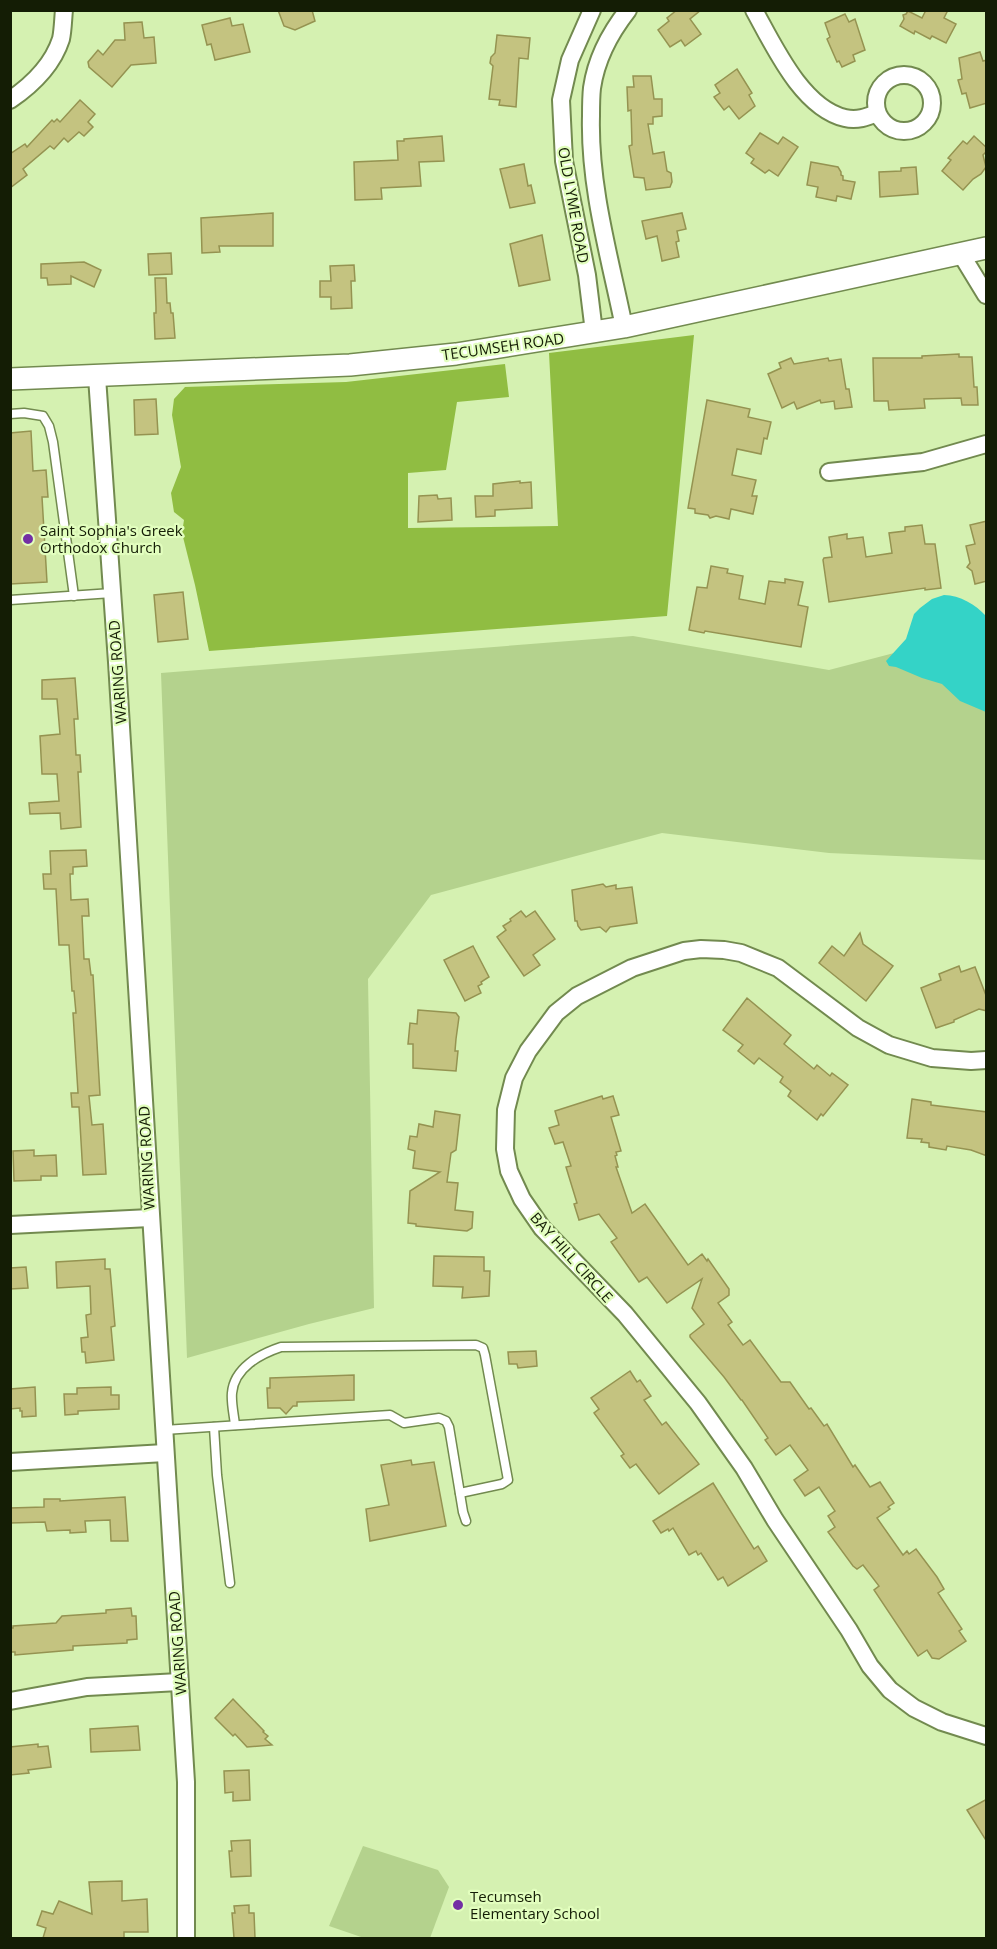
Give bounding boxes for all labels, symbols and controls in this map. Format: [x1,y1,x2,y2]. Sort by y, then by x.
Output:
street label: OLD LYME ROAD [554,145,594,265]
street label: TECUMSEH ROAD [441,328,565,364]
place label: Saint Sophia's Greek Orthodox Church [40,520,183,557]
marker: Saint Sophia's Greek Orthodox Church [21,532,35,546]
street label: WARING ROAD [103,619,131,725]
street label: WARING ROAD [133,1105,159,1211]
street label: BAY HILL CIRCLE [526,1208,618,1306]
street label: WARING ROAD [163,1590,191,1696]
place label: Tecumseh Elementary School [470,1886,600,1923]
marker: Tecumseh Elementary School [451,1898,465,1912]

